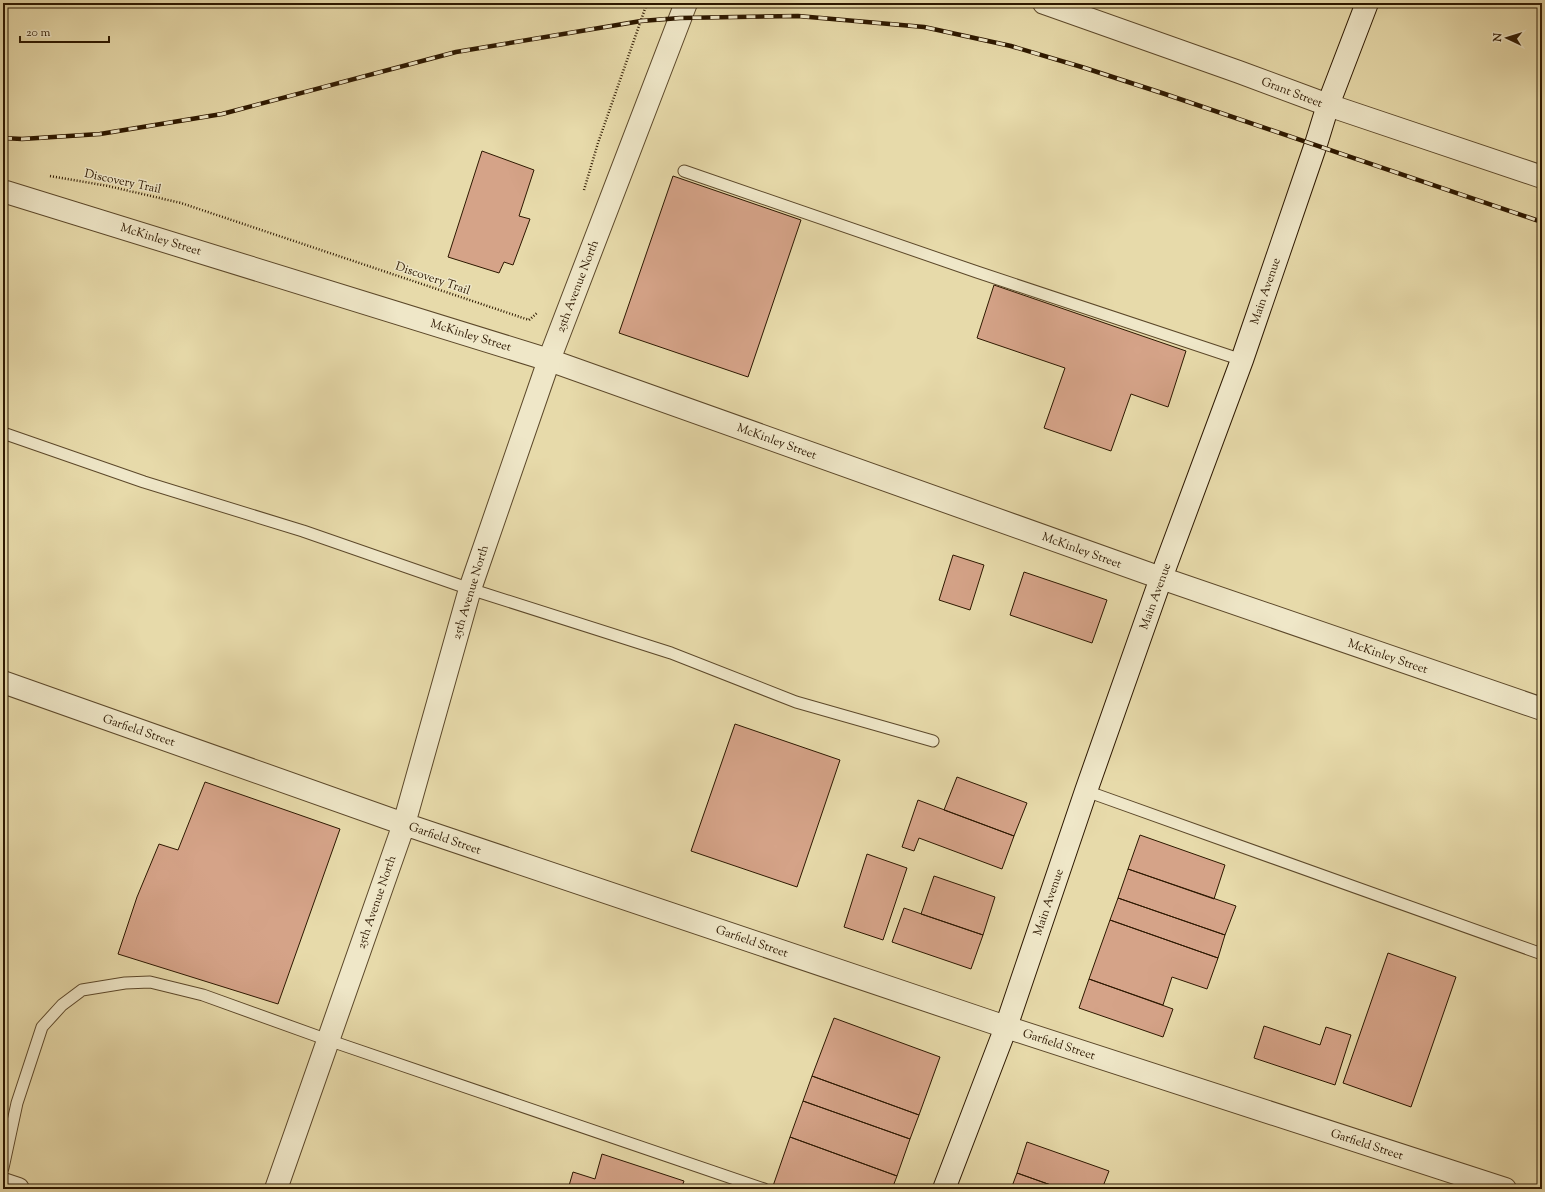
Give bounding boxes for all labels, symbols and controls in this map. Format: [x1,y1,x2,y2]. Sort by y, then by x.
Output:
scale bar [20,18,109,44]
north arrow [1487,18,1527,58]
text: 20 m [26,24,51,42]
text: N [1490,32,1506,43]
street label: Grant Street [1258,73,1325,113]
street label: Discovery Trail [83,165,163,199]
street label: McKinley Street [118,219,203,261]
street label: 25th Avenue North [552,238,604,335]
street label: Main Avenue [1246,255,1286,327]
street label: Discovery Trail [393,258,473,300]
street label: McKinley Street [428,315,513,357]
street label: McKinley Street [734,419,819,465]
street label: McKinley Street [1039,528,1124,574]
street label: 25th Avenue North [448,543,494,642]
street label: Main Avenue [1136,560,1176,632]
street label: McKinley Street [1345,635,1430,679]
street label: Garfield Street [100,710,177,752]
street label: Garfield Street [406,818,483,860]
street label: 25th Avenue North [353,853,401,951]
street label: Main Avenue [1029,866,1069,938]
street label: Garfield Street [713,921,790,963]
street label: Garfield Street [1020,1025,1097,1065]
street label: Garfield Street [1328,1125,1405,1165]

